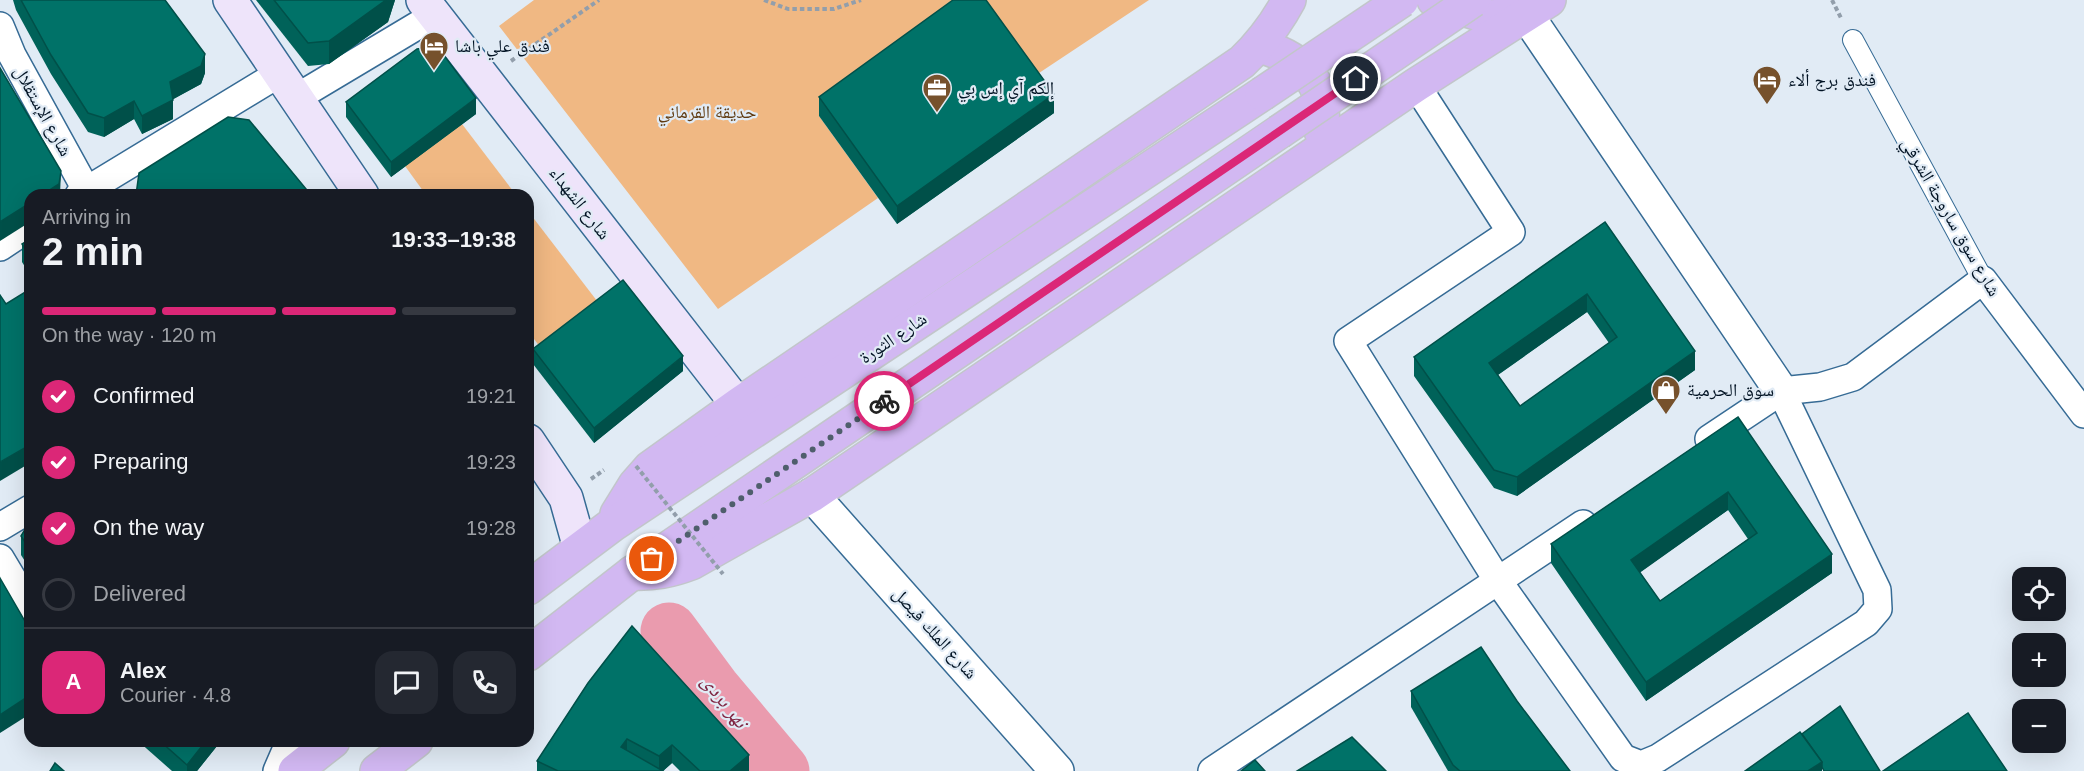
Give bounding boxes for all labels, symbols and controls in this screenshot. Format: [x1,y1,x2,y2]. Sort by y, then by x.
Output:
hotel icon: فندق علي باشا [418,30,450,72]
place label: فندق علي باشا [455,36,550,61]
pin [1330,53,1381,104]
icon: home [1339,62,1372,95]
street label: شارع الإستقلال [9,63,76,160]
hotel icon: فندق برج ألاء [1751,64,1783,106]
place label: فندق برج ألاء [1788,69,1876,92]
office icon: إلكم آي إس بي [921,72,953,114]
place label: إلكم آي إس بي [958,78,1054,103]
park label: حديقة القرماني [658,102,756,127]
street label: شارع سوق ساروجة الشرقي [1893,134,2005,302]
street label: شارع الشهداء [545,163,615,244]
text: Arriving in [42,206,131,228]
text: 19:33–19:38 [391,227,516,252]
text: 2 min [42,230,144,273]
street label: شارع الثورة [856,308,931,369]
text: On the way · 120 m [42,324,217,346]
courier [854,371,914,431]
shop icon: سوق الحرمية [1650,374,1682,416]
icon: check [42,380,75,413]
place label: سوق الحرمية [1687,380,1774,401]
text: Confirmed [93,383,194,408]
text: 19:21 [466,385,516,407]
icon: bike [868,385,901,418]
icon: check [42,446,75,479]
text: Preparing [93,449,188,474]
text: 19:23 [466,451,516,473]
icon: check [42,512,75,545]
text: On the way [93,515,204,540]
text: 19:28 [466,517,516,539]
pin [626,533,677,584]
icon: bag [635,542,668,575]
map controls [2012,567,2066,753]
button: locate [2012,567,2066,621]
text: Delivered [93,581,186,606]
street label: شارع الملك فيصل [888,583,981,683]
button: + [2012,633,2066,687]
button: chat [375,651,438,714]
button: phone [453,651,516,714]
text: Alex [120,658,166,683]
text: A [66,669,81,694]
water label: نهر بردى [696,670,754,735]
text: Courier · 4.8 [120,684,231,706]
button: − [2012,699,2066,753]

